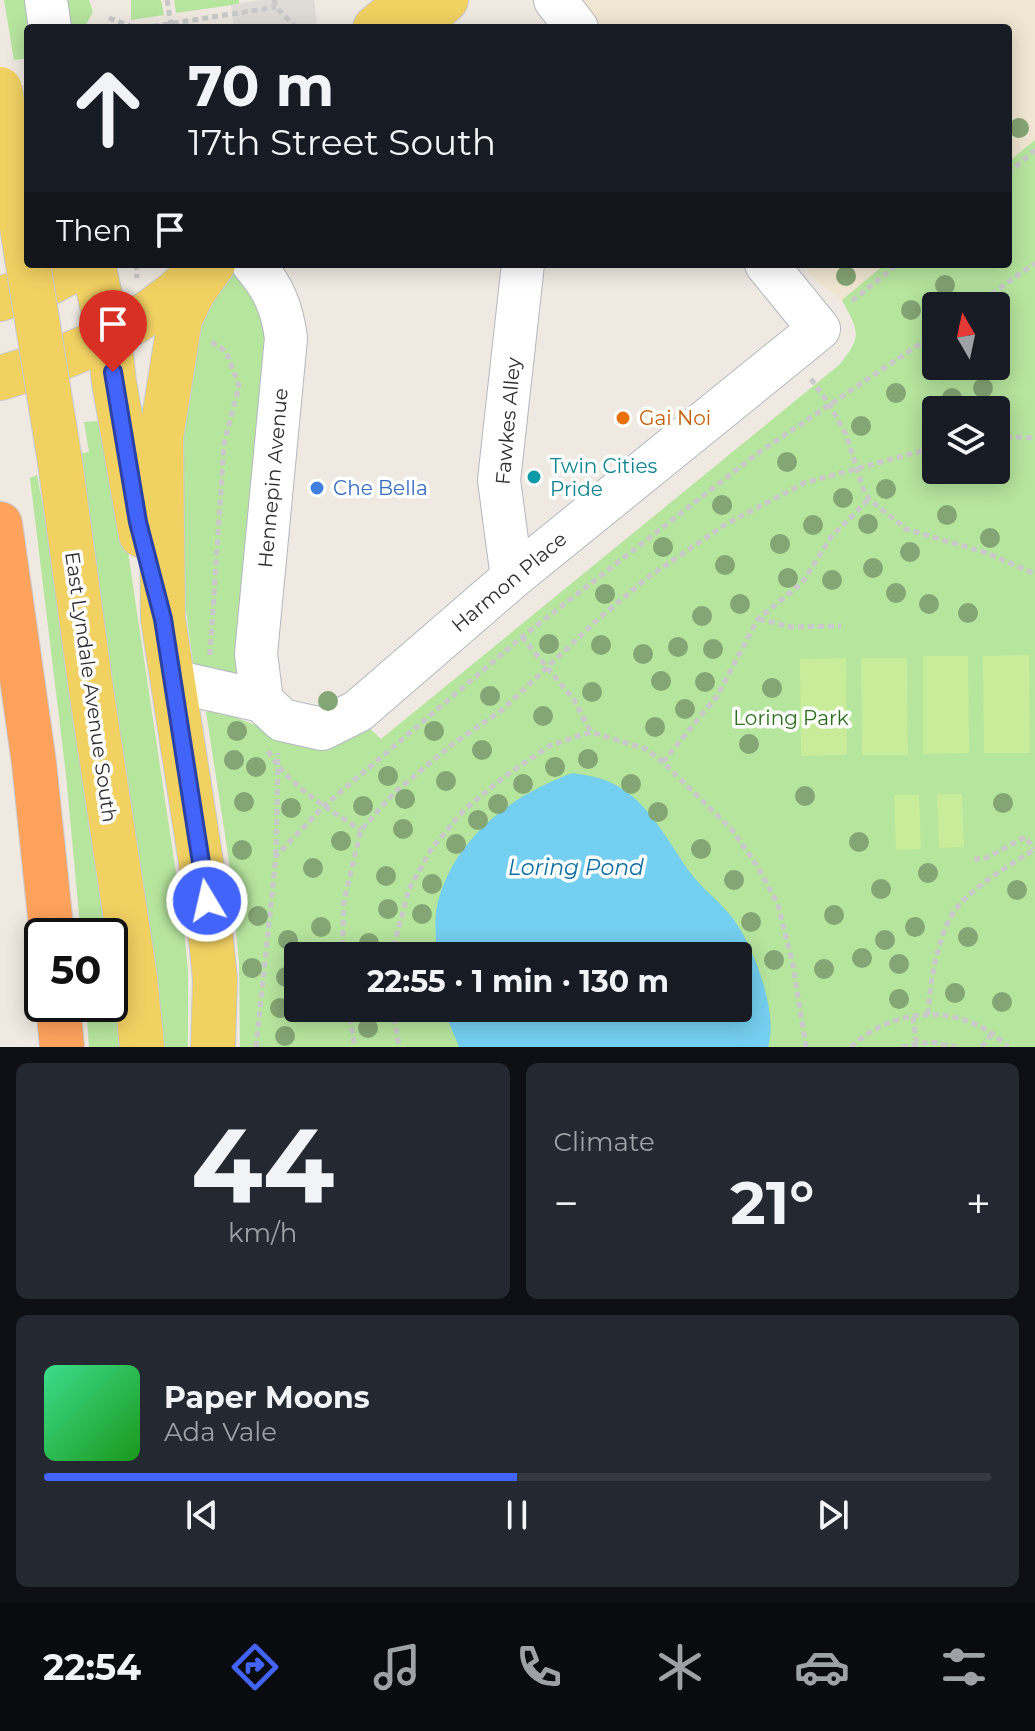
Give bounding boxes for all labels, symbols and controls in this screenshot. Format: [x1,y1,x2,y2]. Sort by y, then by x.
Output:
text: 70 m [188,52,334,120]
icon: ahead [56,56,160,160]
text: 17th Street South [188,120,496,164]
icon: arrive [148,208,192,252]
text: Then [56,212,132,249]
pin [79,290,147,372]
north arrow [922,292,1010,380]
map controls [922,292,1010,484]
icon: arrive [91,302,135,346]
street label: Fawkes Alley [490,356,526,486]
street label: Hennepin Avenue [253,387,293,569]
button: layers [922,396,1010,484]
place label: Gai Noi [639,406,711,430]
marker: Gai Noi [614,409,632,427]
place label: Twin Cities Pride [550,454,657,501]
marker: Twin Cities Pride [525,468,543,486]
place label: Che Bella [333,476,428,500]
marker: Che Bella [308,479,326,497]
street label: Harmon Place [446,527,572,637]
street label: East Lyndale Avenue South [60,550,122,824]
park label: Loring Park [733,706,849,730]
water label: Loring Pond [508,854,644,881]
position arrow [165,859,249,943]
speed limit sign: 50 [24,918,128,1022]
text: 22:55 · 1 min · 130 m [367,963,669,1000]
text: 44 [191,1101,334,1228]
text: Climate [554,1126,655,1158]
text: 21° [730,1166,814,1239]
text: − [554,1176,579,1230]
text: + [966,1176,991,1230]
text: km/h [228,1217,297,1249]
text: Paper Moons [164,1379,370,1416]
text: Ada Vale [164,1416,277,1448]
icon: previous [180,1493,224,1537]
icon: pause [495,1493,539,1537]
icon: next [811,1493,855,1537]
icon: directions [227,1639,283,1695]
icon: music [369,1639,425,1695]
icon: phone [511,1639,567,1695]
icon: climate [652,1639,708,1695]
icon: car [794,1639,850,1695]
icon: filters [936,1639,992,1695]
text: 22:54 [43,1645,141,1689]

